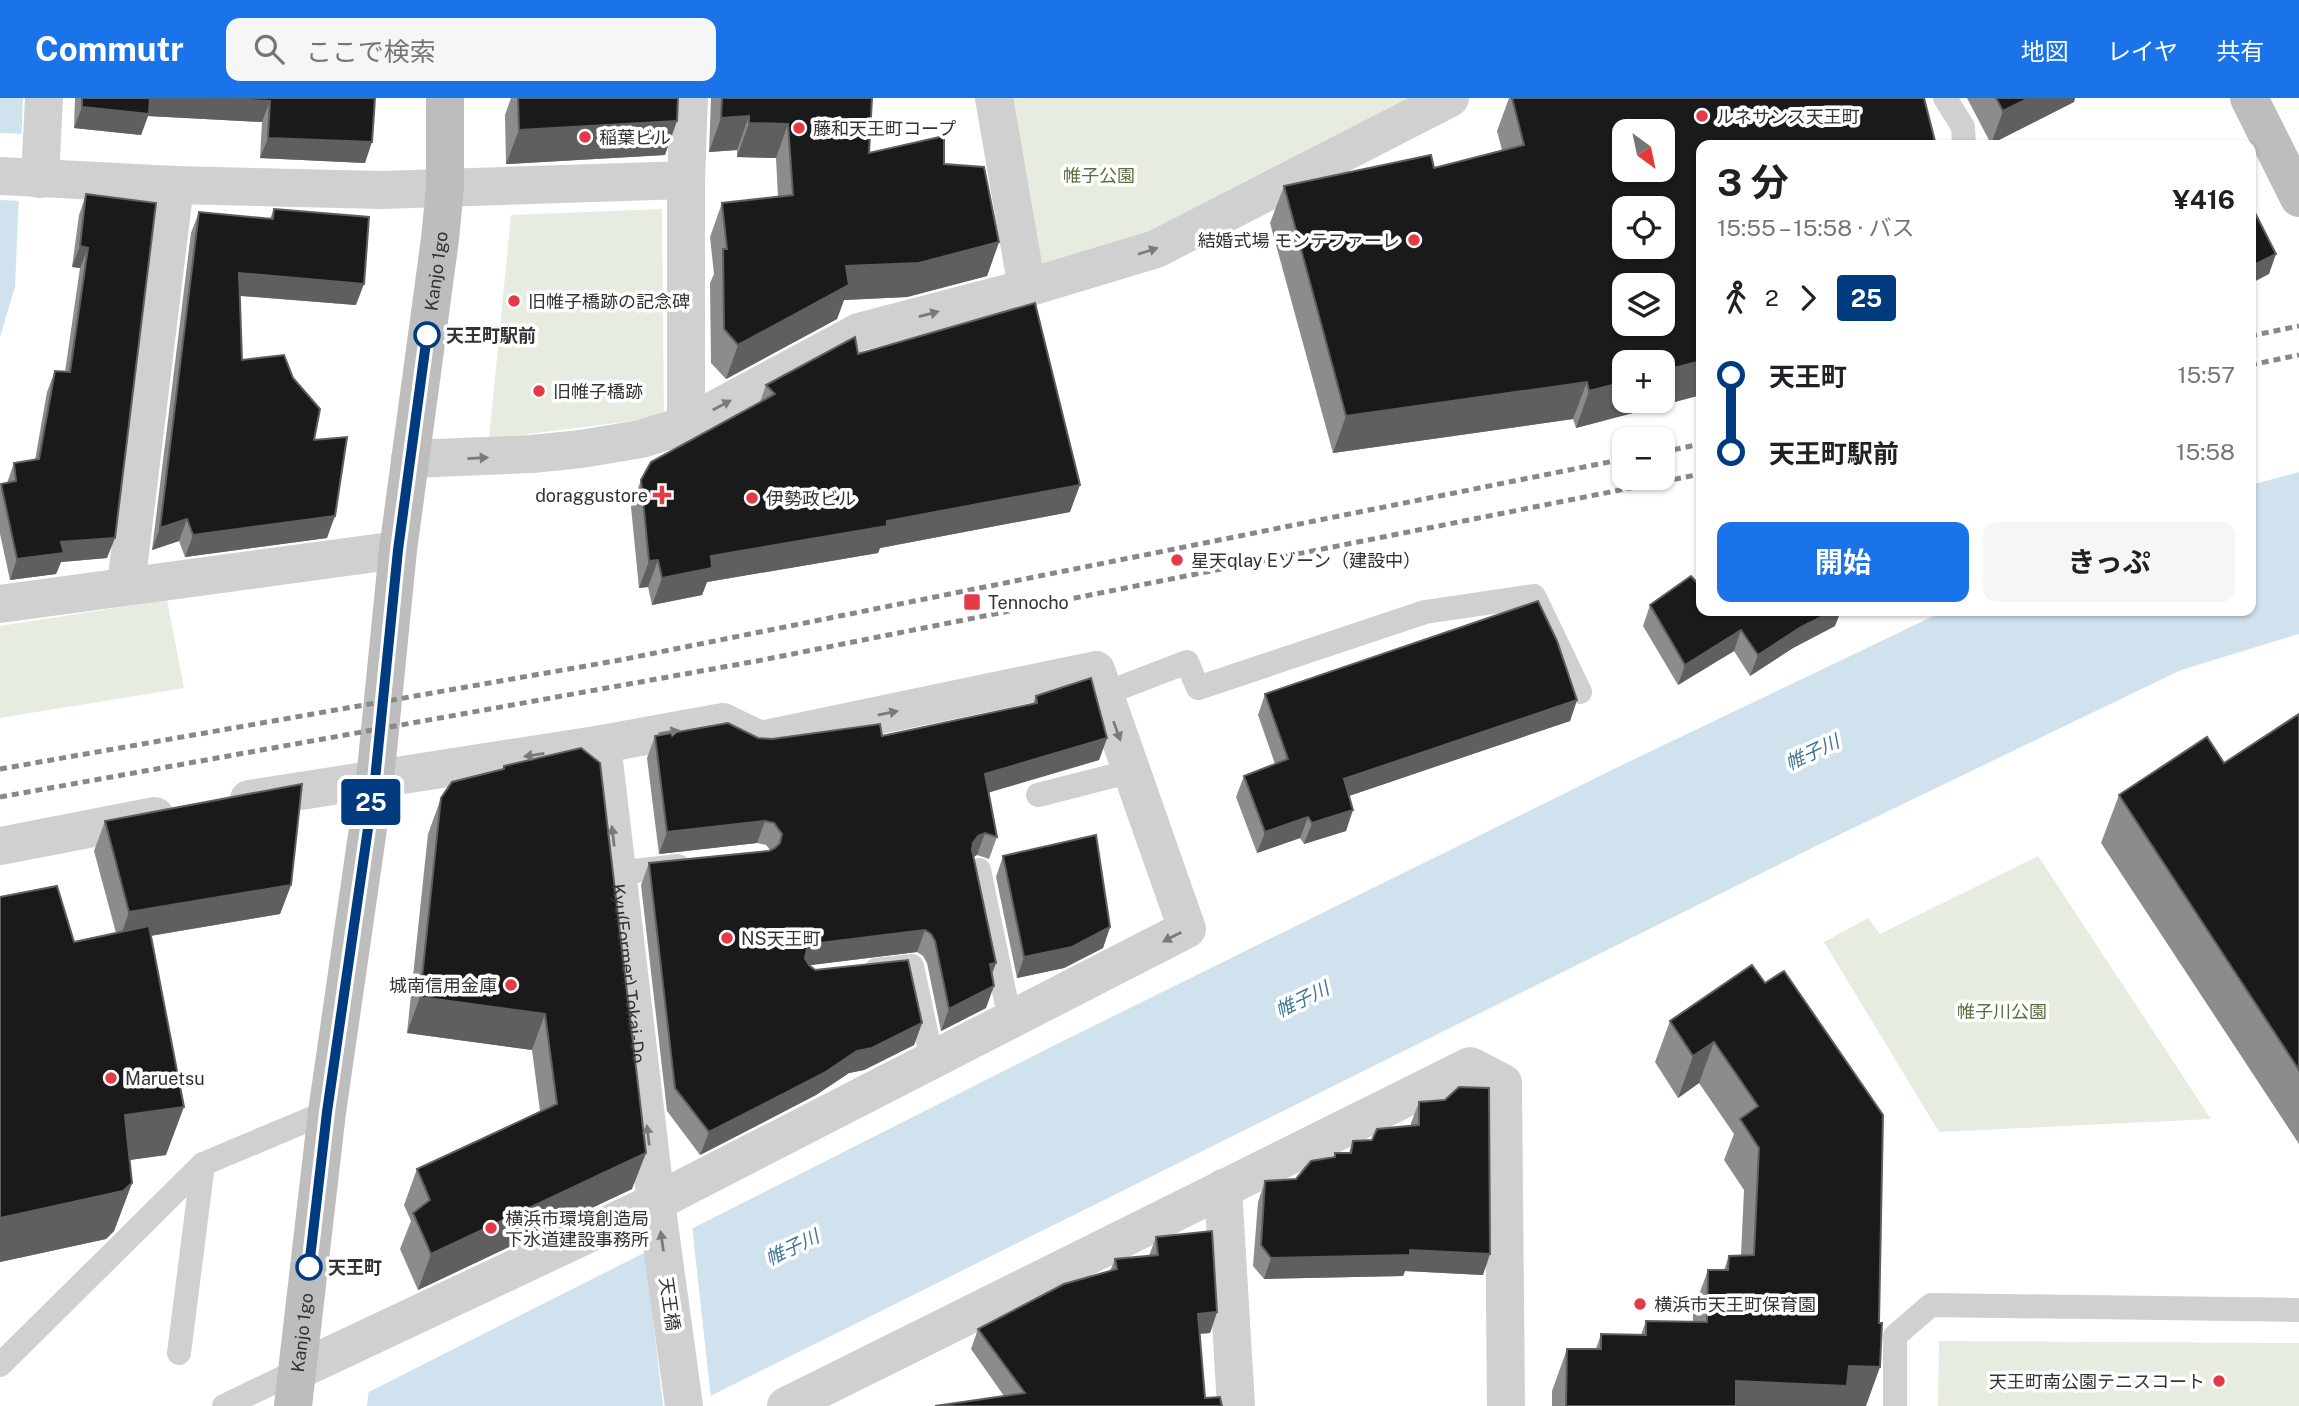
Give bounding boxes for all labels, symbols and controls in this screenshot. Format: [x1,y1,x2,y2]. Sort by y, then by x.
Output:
search box [226,18,716,81]
text: Commutr [35,30,184,68]
icon: search [250,30,288,68]
text: ここで検索 [306,36,436,67]
text: 地図 [2021,37,2069,65]
text: レイヤ [2107,37,2178,65]
text: 共有 [2216,37,2264,65]
place label: ルネサンス天王町 [1716,106,1860,127]
marker: ルネサンス天王町 [1694,108,1710,124]
place label: 藤和天王町コープ [813,118,956,139]
north arrow [1612,119,1675,182]
map controls [1612,119,1675,490]
marker: 藤和天王町コープ [791,120,807,136]
place label: 稲葉ビル [599,127,671,148]
marker: 稲葉ビル [577,129,593,145]
text: 3 分 [1717,160,1789,205]
park label: 帷子公園 [1063,165,1135,186]
text: ¥416 [2173,184,2235,215]
button: locate [1612,196,1675,259]
text: 15:55 – 15:58 · バス [1717,214,1915,241]
street label: Kanjo 1go [420,230,451,312]
place label: 結婚式場 モンテファーレ [1198,230,1400,251]
marker: 結婚式場 モンテファーレ [1406,232,1422,248]
one-way arrow [1137,246,1158,256]
button: layers [1612,273,1675,336]
icon: walk [1717,279,1755,317]
icon: forward [1789,279,1827,317]
text: 2 [1765,284,1779,311]
text: 25 [1851,284,1882,312]
place label: 旧帷子橋跡の記念碑 [528,291,690,312]
marker: 旧帷子橋跡の記念碑 [506,293,522,309]
one-way arrow [918,308,940,319]
marker: 天王町駅前 [414,322,440,348]
place label: 天王町駅前 [446,325,536,346]
button: + [1612,350,1675,413]
text: 天王町 [1769,361,1847,392]
text: 15:57 [2177,361,2235,388]
place label: 旧帷子橋跡 [553,381,643,402]
marker: 旧帷子橋跡 [531,383,547,399]
one-way arrow [712,400,732,411]
button: − [1612,427,1675,490]
text: 天王町駅前 [1769,438,1899,469]
text: 15:58 [2176,438,2235,465]
one-way arrow [468,452,490,463]
place label: doraggustore [535,485,648,506]
marker: doraggustore [654,487,670,503]
place label: 伊勢政ビル [766,488,856,509]
marker: 伊勢政ビル [744,490,760,506]
button: 開始 [1717,522,1969,602]
button: きっぷ [1983,522,2235,602]
place label: 星天qlay Eゾーン（建設中） [1191,550,1421,571]
marker: 星天qlay Eゾーン（建設中） [1169,552,1185,568]
marker: Tennocho [962,592,982,612]
place label: Tennocho [988,592,1069,613]
one-way arrow [877,708,899,719]
one-way arrow [1112,720,1123,741]
one-way arrow [658,726,680,737]
water label: 帷子川 [1782,729,1844,774]
one-way arrow [523,749,545,760]
line badge: 25 [340,779,402,825]
text: 25 [355,788,387,816]
one-way arrow [607,824,618,846]
street label: Kyu(Former) Tokai-Do [608,882,650,1064]
place label: NS天王町 [741,928,821,949]
marker: NS天王町 [719,930,735,946]
one-way arrow [1162,931,1182,942]
place label: 城南信用金庫 [389,975,497,996]
water label: 帷子川 [1272,976,1334,1021]
marker: 城南信用金庫 [503,977,519,993]
park label: 帷子川公園 [1957,1001,2047,1022]
place label: Maruetsu [125,1068,205,1089]
marker: Maruetsu [103,1070,119,1086]
one-way arrow [643,1123,654,1145]
place label: 横浜市環境創造局 下水道建設事務所 [505,1208,649,1250]
marker: 横浜市環境創造局 下水道建設事務所 [483,1220,499,1236]
water label: 帷子川 [762,1224,824,1269]
one-way arrow [656,1230,667,1252]
marker: 天王町 [296,1254,322,1280]
place label: 天王町 [328,1257,382,1278]
street label: 天王橋 [656,1276,684,1332]
street label: Kanjo 1go [286,1292,317,1373]
place label: 横浜市天王町保育園 [1654,1294,1816,1315]
marker: 横浜市天王町保育園 [1632,1296,1648,1312]
place label: 天王町南公園テニスコート [1989,1371,2205,1392]
marker: 天王町南公園テニスコート [2211,1373,2227,1389]

